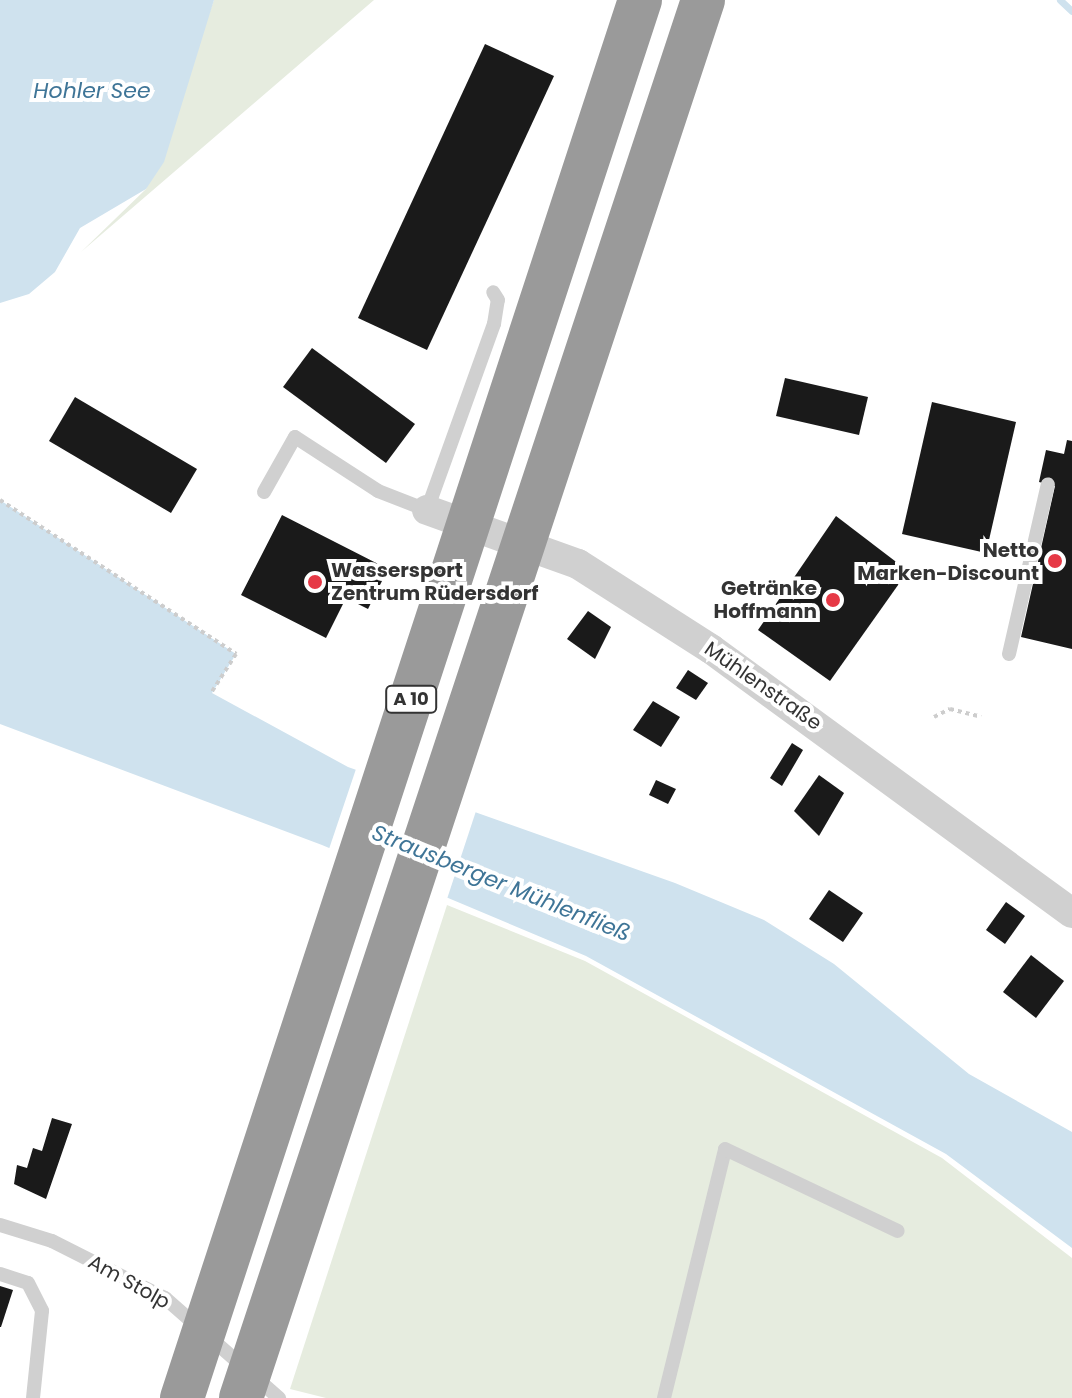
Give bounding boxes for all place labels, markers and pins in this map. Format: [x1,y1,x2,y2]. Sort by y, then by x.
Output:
place label: Netto Marken-Discount [857,538,1039,585]
marker: Netto Marken-Discount [1046,552,1064,570]
place label: Wassersport Zentrum Rüdersdorf [331,558,539,605]
marker: Wassersport Zentrum Rüdersdorf [306,573,324,591]
place label: Getränke Hoffmann [714,576,817,623]
marker: Getränke Hoffmann [824,591,842,609]

